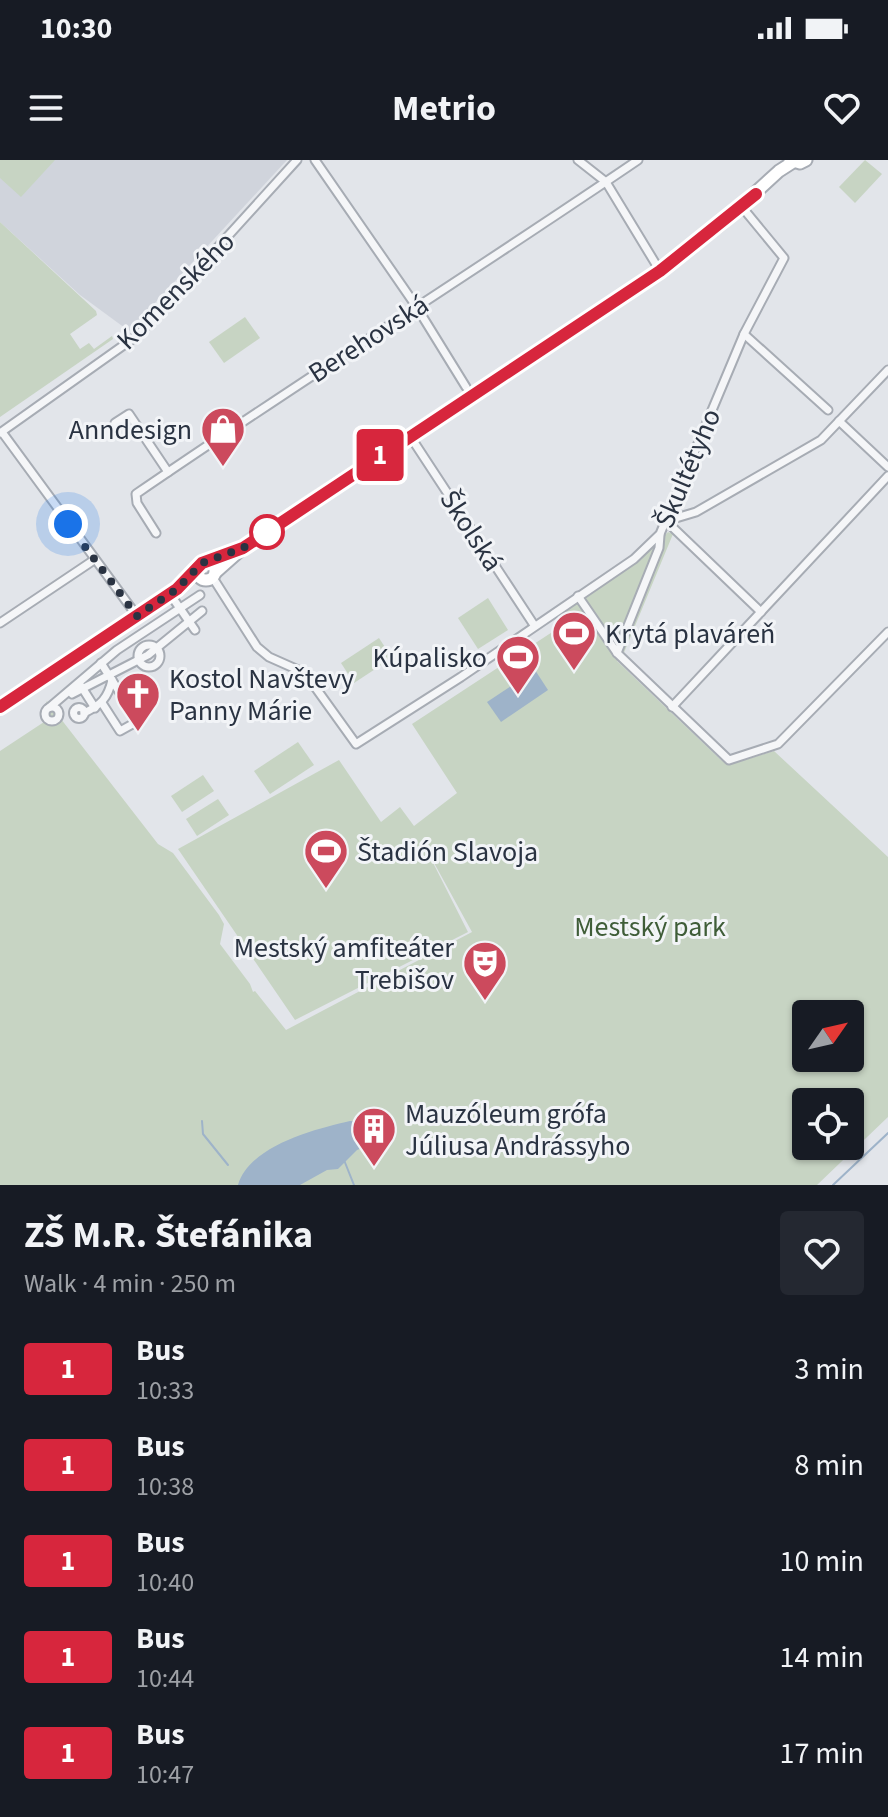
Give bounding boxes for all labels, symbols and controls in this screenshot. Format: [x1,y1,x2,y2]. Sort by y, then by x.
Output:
text: 10:30 [40,7,112,50]
text: Metrio [392,83,496,134]
icon: menu [24,86,68,130]
icon: heart [820,86,864,130]
street label: Komenského [107,222,244,359]
street label: Berehovská [300,285,437,393]
street label: Škultétyho [645,402,731,534]
shop icon: Anndesign [199,405,247,468]
place label: Anndesign [69,410,192,450]
line badge: 1 [354,429,406,481]
text: 1 [373,435,387,475]
street label: Školská [430,482,512,579]
your location [48,504,88,544]
unlabelled marker [250,515,284,549]
sports icon: Krytá plaváreň [550,609,598,672]
place label: Krytá plaváreň [605,614,775,654]
sports icon: Kúpalisko [494,633,542,696]
place label: Kúpalisko [372,638,487,678]
place label: Kostol Navštevy Panny Márie [169,659,354,731]
church icon: Kostol Navštevy Panny Márie [114,670,162,733]
sports icon: Štadión Slavoja [302,827,350,890]
place label: Štadión Slavoja [357,832,538,872]
park label: Mestský park [574,907,726,947]
place label: Mestský amfiteáter Trebišov [234,928,454,1000]
theatre icon: Mestský amfiteáter Trebišov [461,939,509,1002]
north arrow [792,1000,864,1072]
map controls [792,1000,864,1160]
button: locate [792,1088,864,1160]
place label: Mauzóleum grófa Júliusa Andrássyho [405,1094,631,1166]
building icon: Mauzóleum grófa Júliusa Andrássyho [350,1105,398,1168]
text: ZŠ M.R. Štefánika [24,1208,313,1262]
button: heart [780,1211,864,1295]
text: Walk · 4 min · 250 m [24,1265,236,1302]
text: Bus [136,1329,184,1372]
text: 3 min [794,1348,864,1391]
text: 1 [61,1349,75,1389]
text: 10:33 [136,1372,194,1409]
text: Bus [136,1425,184,1468]
text: 8 min [794,1444,864,1487]
text: 1 [61,1445,75,1485]
text: 10:38 [136,1468,194,1505]
text: Bus [136,1521,184,1564]
text: 10 min [780,1540,864,1583]
text: 1 [61,1541,75,1581]
text: 10:40 [136,1564,194,1601]
text: Bus [136,1617,184,1660]
text: 14 min [780,1636,864,1679]
text: 1 [61,1637,75,1677]
text: 10:44 [136,1660,194,1697]
text: Bus [136,1713,184,1756]
text: 17 min [780,1732,864,1775]
text: 1 [61,1733,75,1773]
text: 10:47 [136,1756,194,1793]

